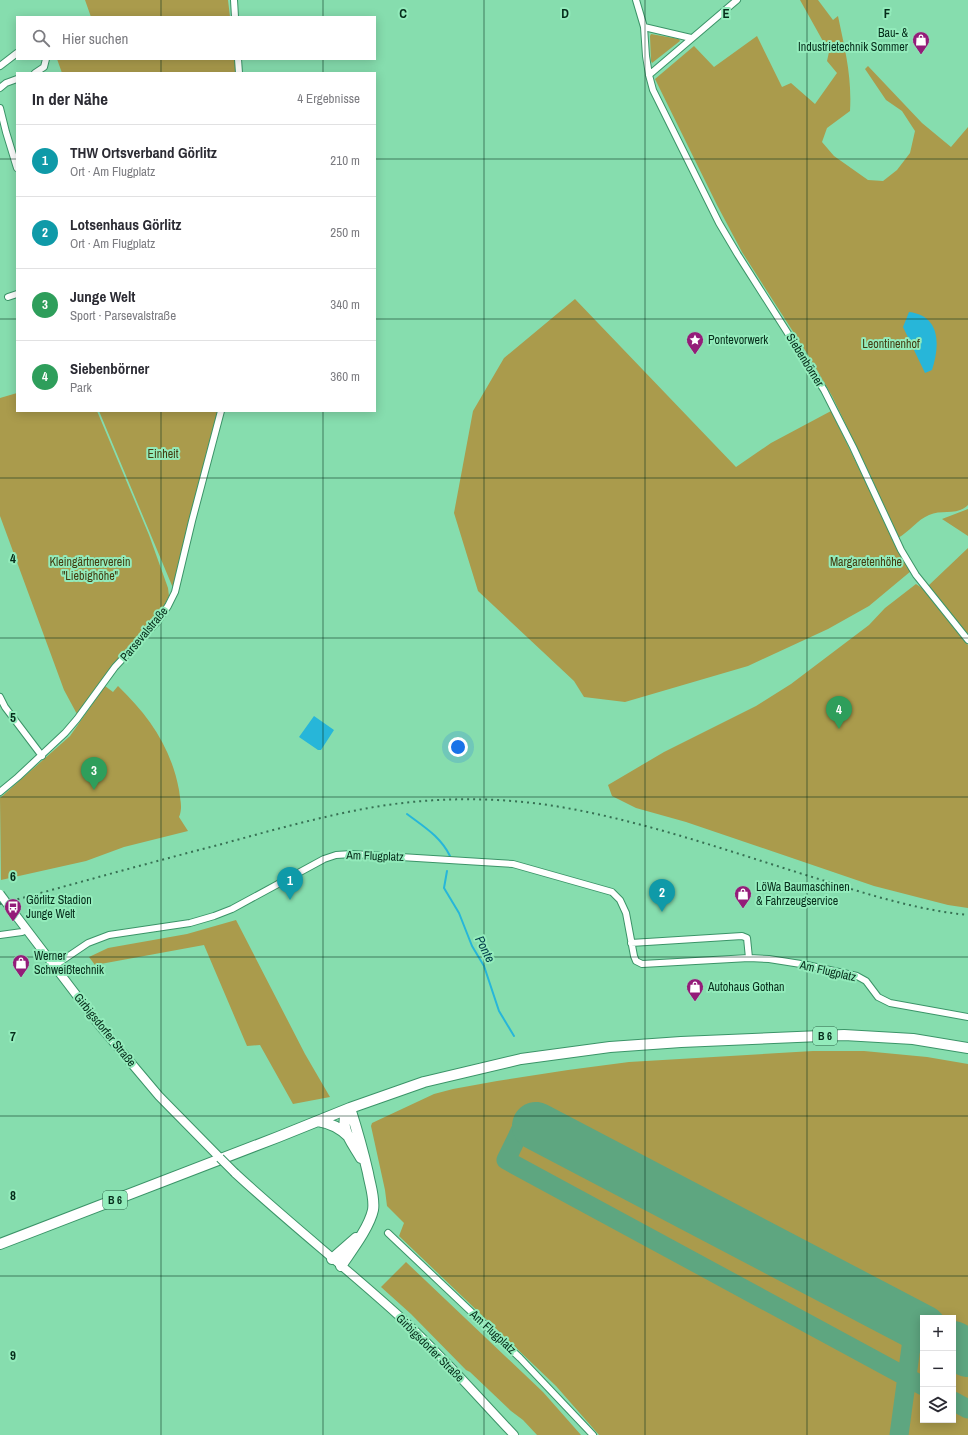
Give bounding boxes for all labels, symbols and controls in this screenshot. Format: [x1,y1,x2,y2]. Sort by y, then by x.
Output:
text: C [399,5,407,22]
text: D [561,5,569,22]
text: E [722,5,730,22]
text: F [884,5,891,22]
search box [16,16,376,60]
place label: Bau- & Industrietechnik Sommer [798,25,909,55]
icon: search [30,27,52,49]
text: Hier suchen [62,28,128,49]
shop icon: Bau- & Industrietechnik Sommer [911,30,931,55]
text: In der Nähe [32,87,108,110]
text: 4 Ergebnisse [297,90,360,107]
text: THW Ortsverband Görlitz [70,142,217,163]
text: 1 [42,152,48,169]
text: 210 m [330,152,360,169]
text: Ort · Am Flugplatz [70,163,155,180]
text: Lotsenhaus Görlitz [70,214,181,235]
text: 2 [42,224,48,241]
text: 250 m [330,224,360,241]
text: Ort · Am Flugplatz [70,235,155,252]
text: Junge Welt [70,286,135,307]
text: 3 [42,296,48,313]
text: 340 m [330,296,360,313]
text: Sport · Parsevalstraße [70,307,176,324]
place icon: Pontevorwerk [685,330,705,355]
street label: Siebenbörner [782,330,828,390]
place label: Pontevorwerk [708,332,768,348]
park label: Leontinenhof [862,336,920,352]
text: Siebenbörner [70,358,149,379]
text: 4 [42,368,48,385]
text: 360 m [330,368,360,385]
text: Park [70,379,92,396]
park label: Einheit [147,446,179,462]
text: 4 [10,550,16,567]
park label: Kleingärtnerverein "Liebighöhe" [50,554,130,584]
park label: Margaretenhöhe [830,554,902,570]
street label: Parsevalstraße [117,604,171,664]
pin: 4 [826,696,852,729]
text: 5 [10,709,16,726]
your location [448,737,468,757]
pin: 3 [81,757,107,790]
street label: Am Flugplatz [345,847,404,865]
pin: 1 [277,867,303,900]
text: 6 [10,868,16,885]
pin: 2 [649,879,675,912]
place label: LöWa Baumaschinen & Fahrzeugservice [756,879,850,909]
shop icon: LöWa Baumaschinen & Fahrzeugservice [733,884,753,909]
place label: Görlitz Stadion Junge Welt [26,892,92,922]
bus stop icon: Görlitz Stadion Junge Welt [3,897,23,922]
water label: Ponte [471,933,499,965]
place label: Werner Schweißtechnik [34,948,104,978]
shop icon: Werner Schweißtechnik [11,953,31,978]
street label: Am Flugplatz [797,957,858,985]
shop icon: Autohaus Gothan [685,977,705,1002]
place label: Autohaus Gothan [707,979,785,995]
street label: Girbigsdorfer Straße [70,990,140,1070]
road number: B 6 [813,1027,837,1045]
text: 7 [10,1028,16,1045]
text: 8 [10,1187,16,1204]
road number: B 6 [103,1191,127,1209]
street label: Am Flugplatz [466,1306,520,1357]
street label: Girbigsdorfer Straße [392,1310,468,1386]
map controls [920,1315,956,1423]
button: + [920,1315,956,1351]
text: 9 [10,1347,16,1364]
button: − [920,1351,956,1387]
button: layers [920,1387,956,1423]

